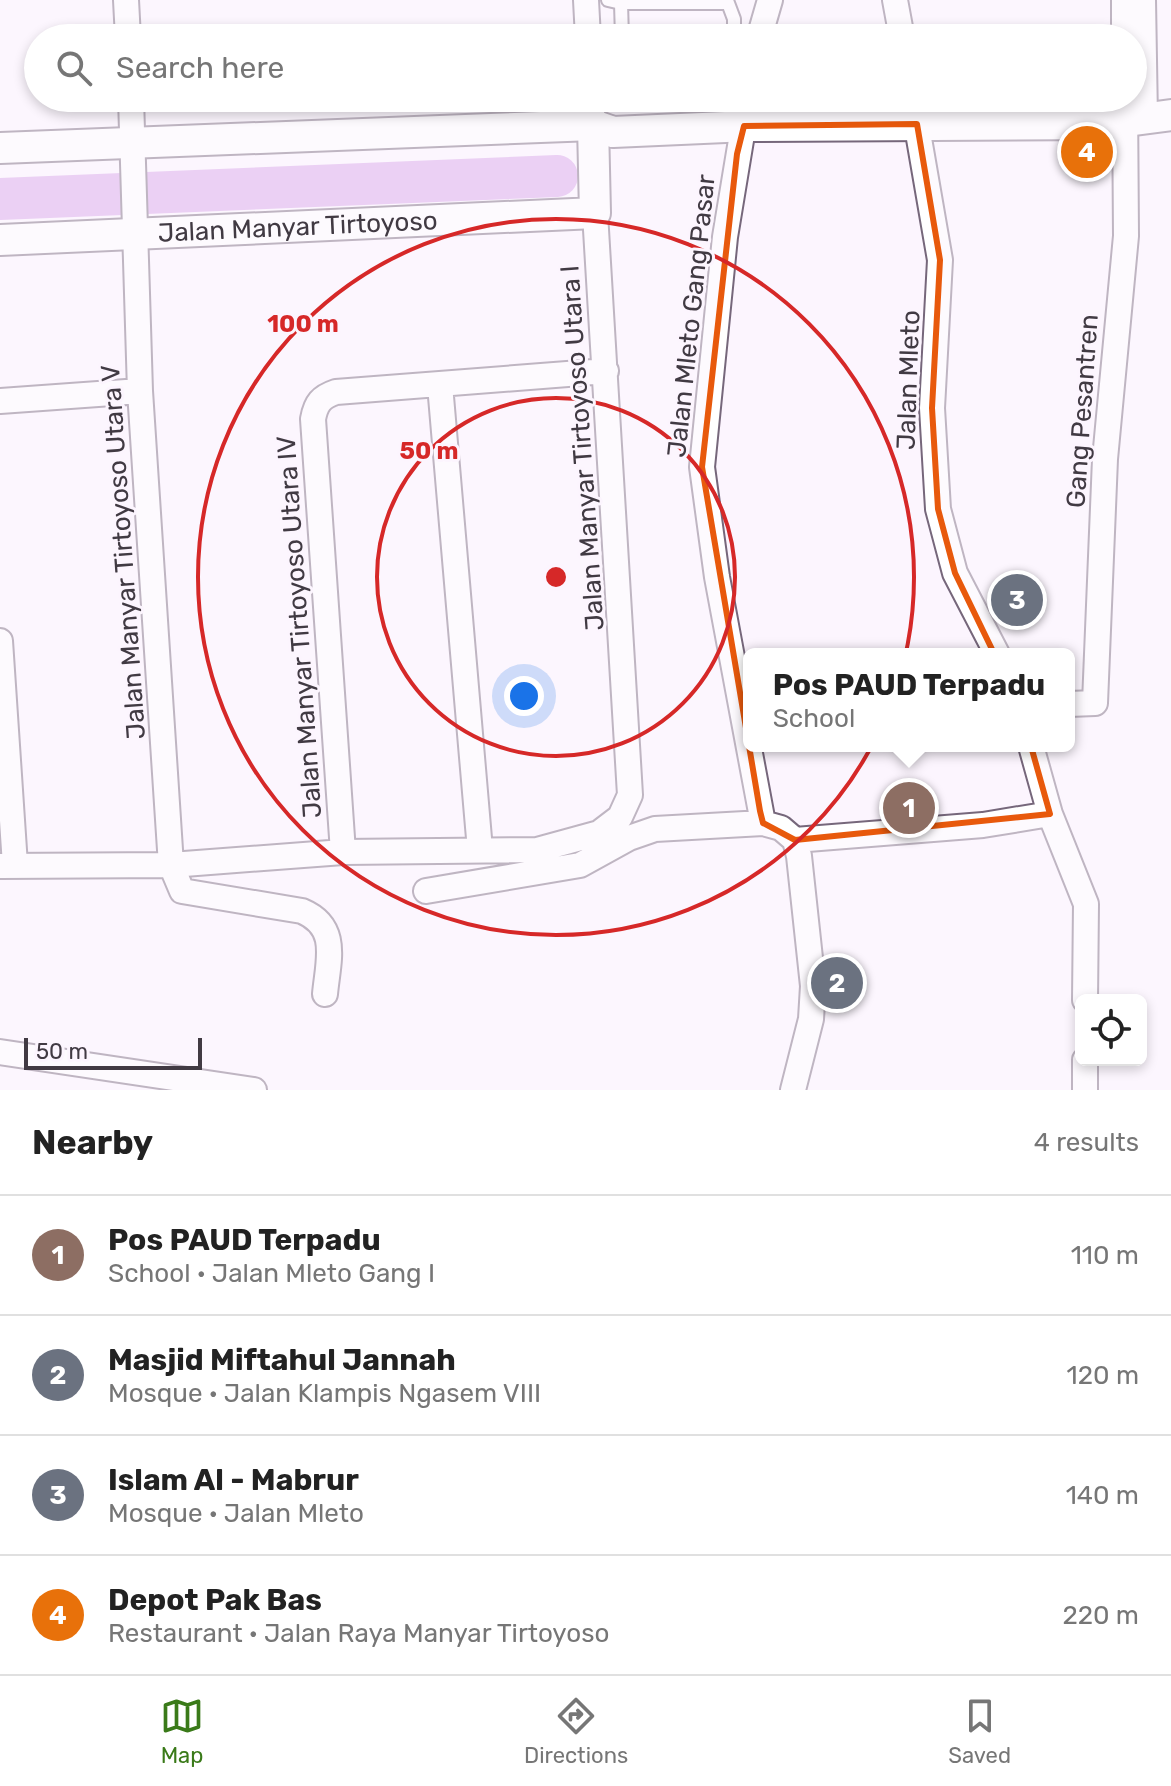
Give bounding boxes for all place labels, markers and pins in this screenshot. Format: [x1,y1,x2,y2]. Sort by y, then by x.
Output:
pin: 4 [1061,122,1113,182]
centre of rings [542,563,570,591]
pin: 3 [991,570,1043,630]
pin: 1 [883,778,935,838]
pin: 2 [811,953,863,1013]

